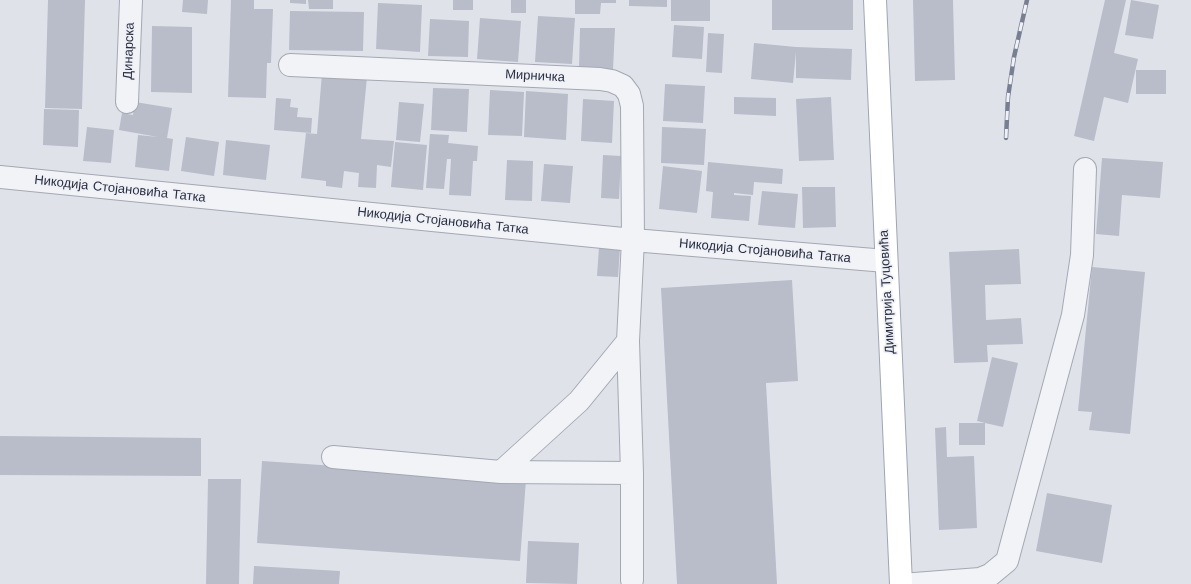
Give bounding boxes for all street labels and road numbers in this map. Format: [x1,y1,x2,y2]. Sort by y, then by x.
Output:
street label: Динарска [120,22,138,80]
street label: Мирничка [505,67,565,85]
street label: Никодија Стојановића Татка [34,172,206,206]
street label: Никодија Стојановића Татка [357,204,529,238]
street label: Димитрија Туцовића [876,230,898,354]
street label: Никодија Стојановића Татка [678,236,852,266]

